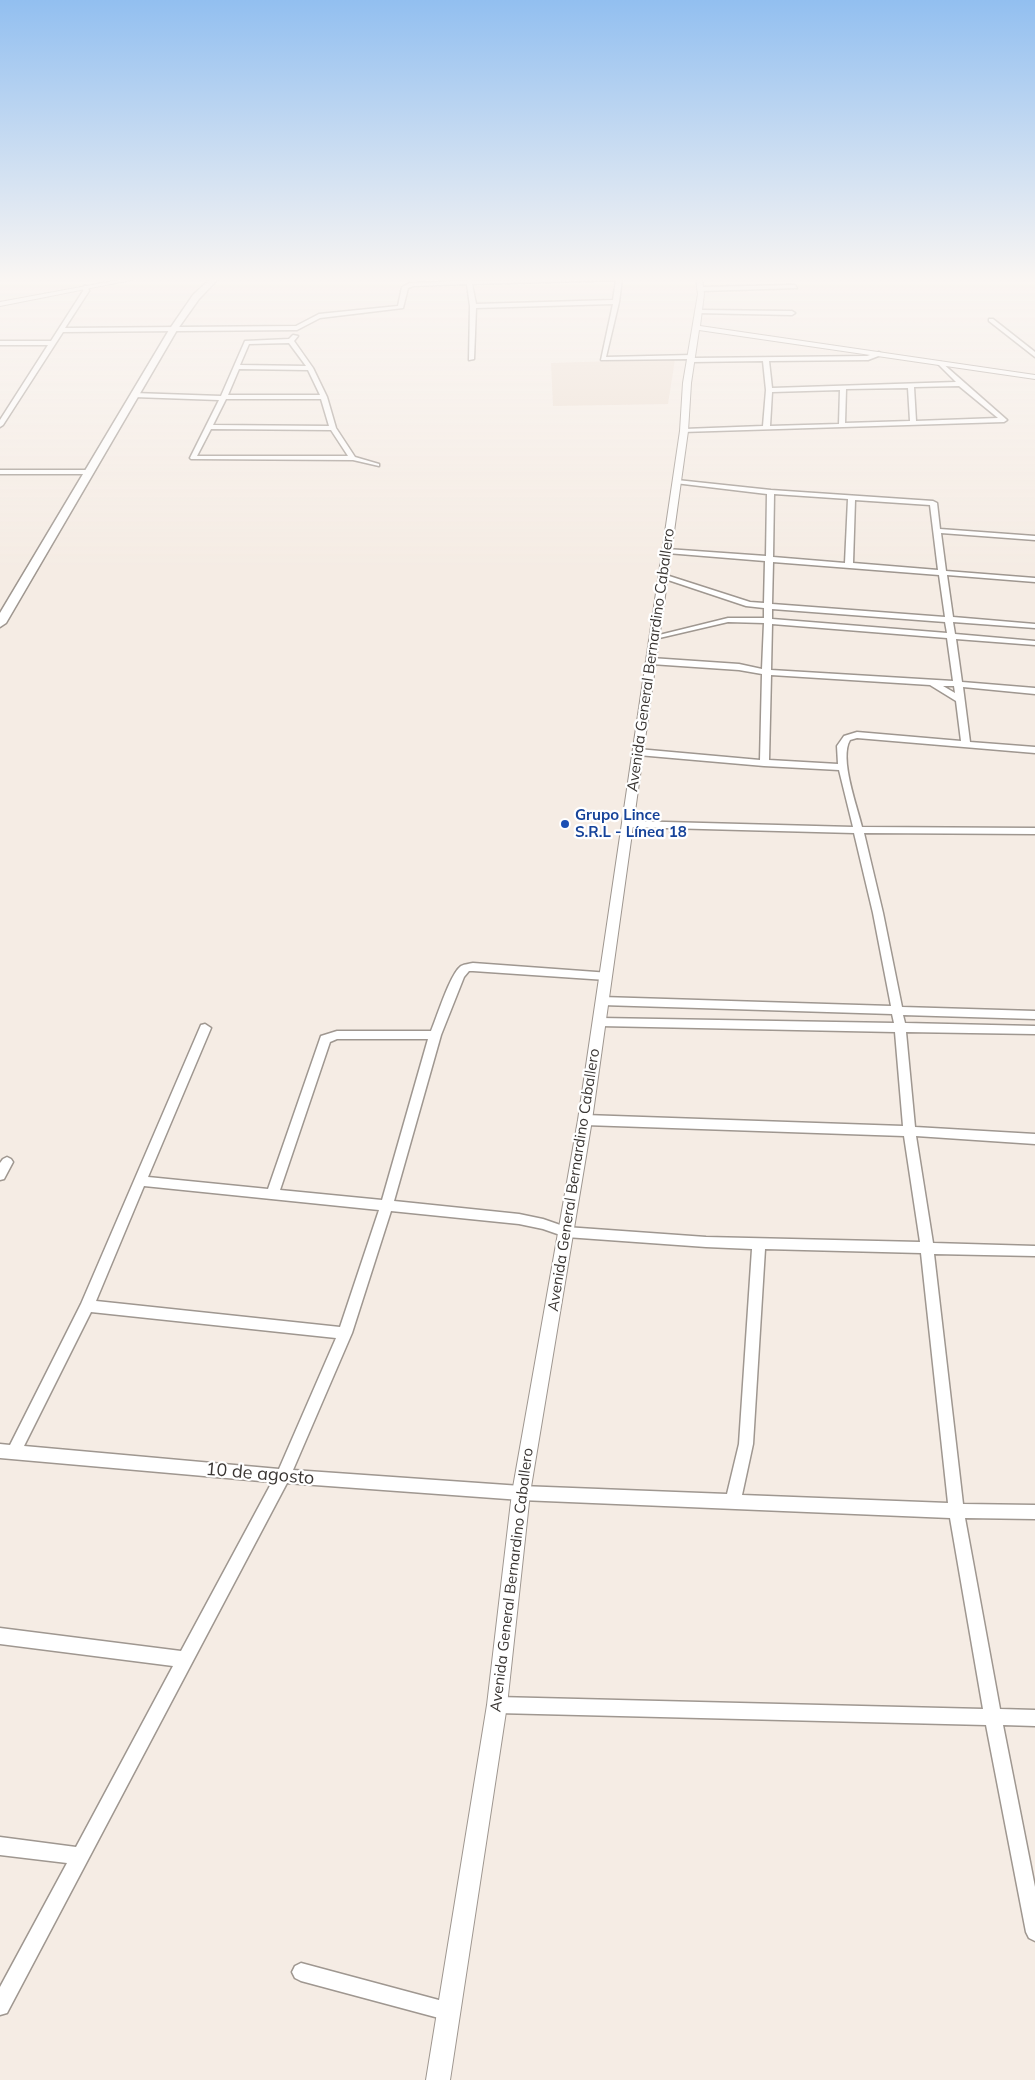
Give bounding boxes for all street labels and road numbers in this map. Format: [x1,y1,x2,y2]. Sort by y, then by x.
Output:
street label: Avenida General Bernardino Caballero [624,527,678,793]
street label: Avenida General Bernardino Caballero [544,1047,604,1313]
street label: Avenida General Bernardino Caballero [487,1447,537,1713]
street label: 10 de agosto [205,1458,315,1490]

